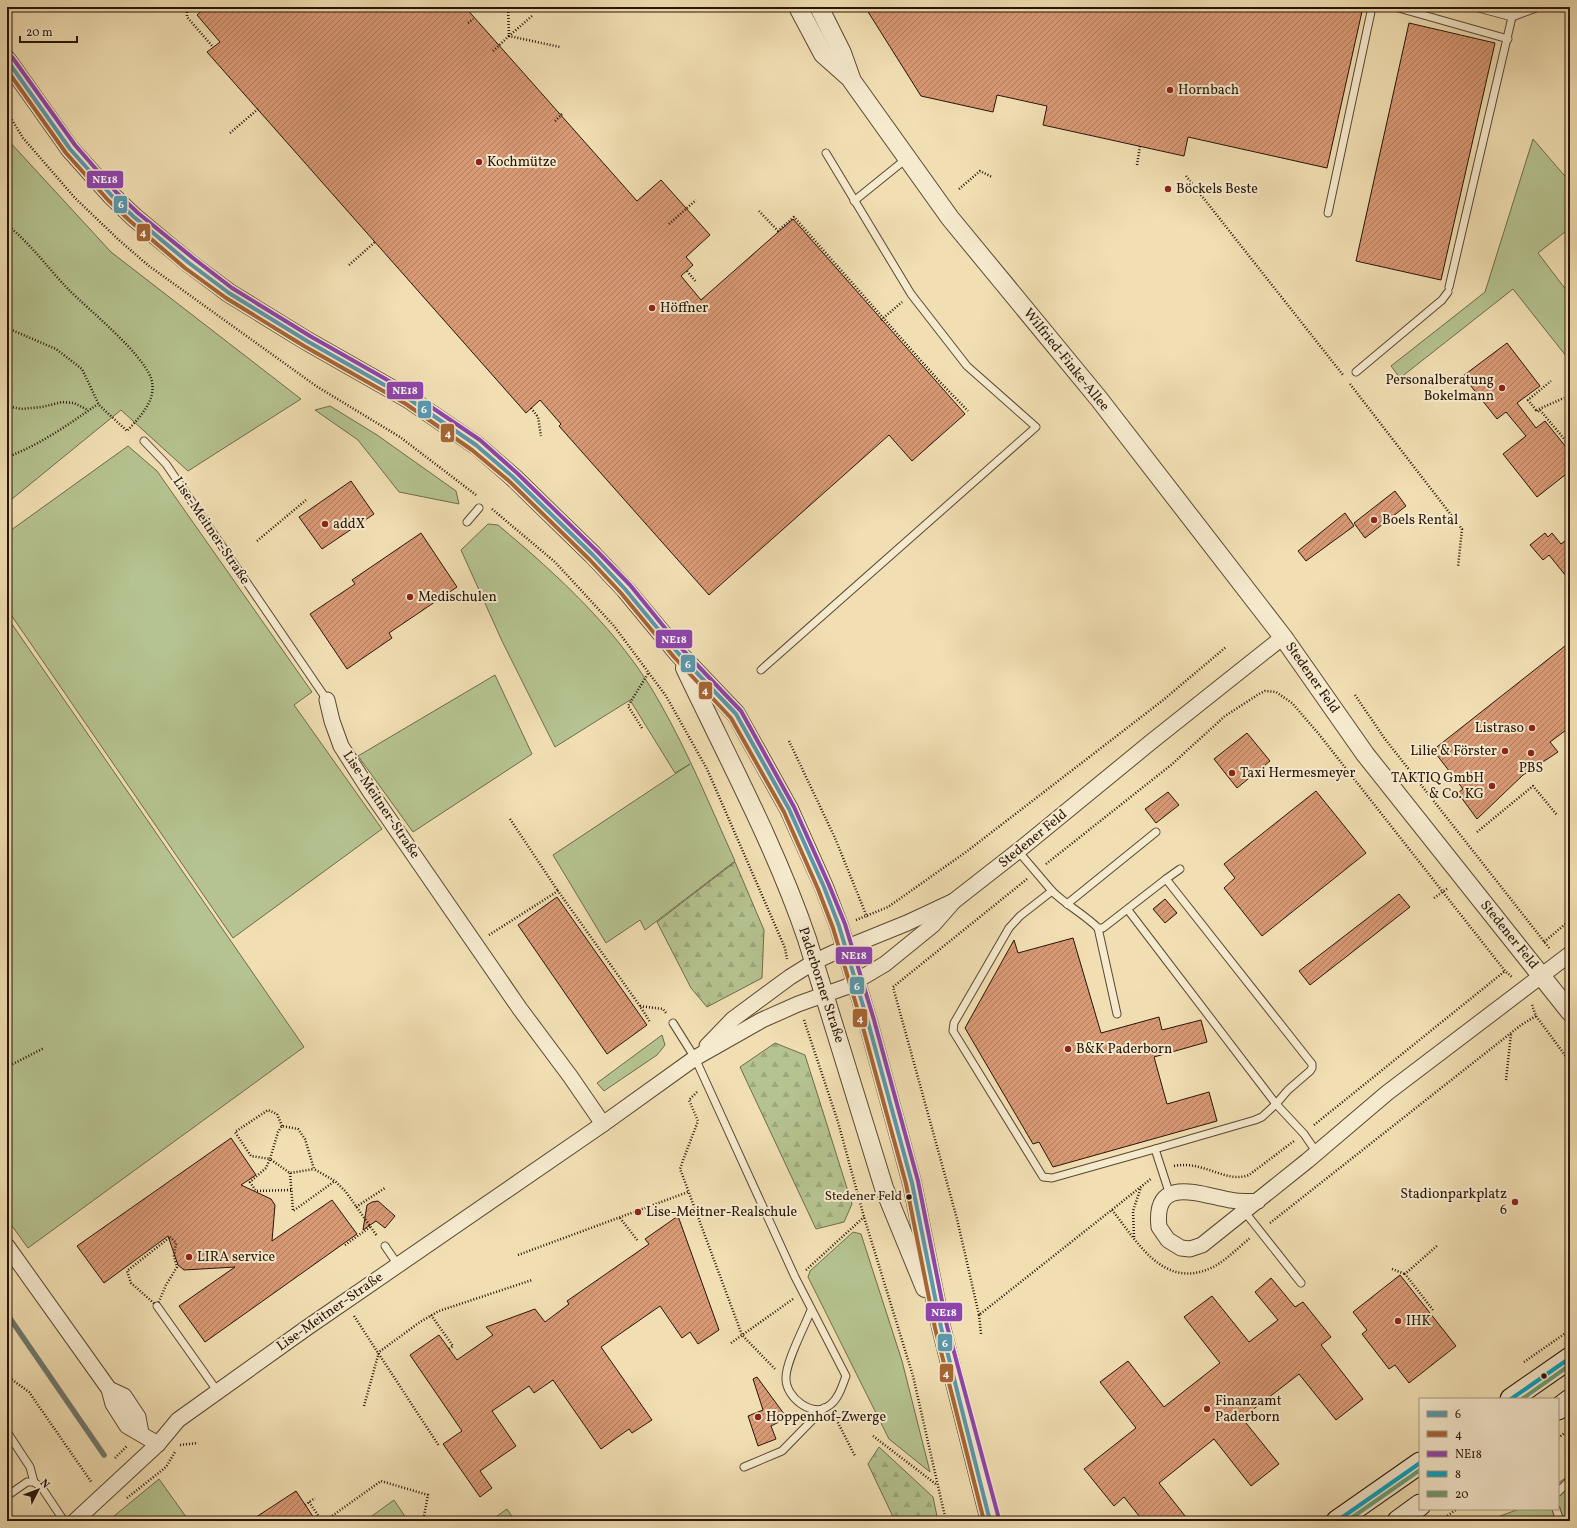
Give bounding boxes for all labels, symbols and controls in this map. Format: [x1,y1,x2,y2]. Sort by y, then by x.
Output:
scale bar [20,18,77,44]
text: 20 m [26,25,53,41]
place label: Hornbach [1178,81,1239,100]
marker: Hornbach [1165,85,1175,95]
place label: Kochmütze [487,153,557,172]
marker: Kochmütze [474,157,484,167]
line badge: NE18 [86,170,124,189]
text: NE18 [92,173,118,188]
place label: Böckels Beste [1176,180,1258,199]
marker: Böckels Beste [1163,184,1173,194]
line badge: 6 [113,195,128,214]
text: 6 [118,198,124,213]
line badge: 4 [136,223,151,242]
text: 4 [140,226,147,241]
place label: Höffner [660,299,708,318]
marker: Höffner [647,303,657,313]
street label: Wilfried-Finke-Allee [1019,304,1114,416]
place label: Personalberatung Bokelmann [1385,371,1494,406]
line badge: NE18 [386,381,424,400]
marker: Personalberatung Bokelmann [1497,383,1507,393]
text: NE18 [392,384,418,399]
line badge: 6 [417,400,432,419]
text: 6 [421,403,427,418]
line badge: 4 [440,423,455,443]
text: 4 [445,427,452,442]
street label: Lise-Meitner-Straße [168,473,254,589]
place label: Boels Rental [1382,511,1458,530]
place label: addX [333,515,365,534]
marker: Boels Rental [1369,515,1379,525]
marker: addX [320,519,330,529]
place label: Medischulen [418,588,497,607]
marker: Medischulen [405,592,415,602]
line badge: NE18 [655,629,693,649]
text: NE18 [661,633,687,648]
street label: Stedener Feld [1280,638,1344,718]
line badge: 6 [680,654,696,673]
text: 6 [685,658,691,673]
line badge: 4 [698,681,713,700]
text: 4 [702,684,709,699]
place label: Listraso [1475,719,1524,738]
marker: Listraso [1527,723,1537,733]
place label: Lilie & Förster [1410,742,1497,761]
marker: Lilie & Förster [1500,746,1510,756]
street label: Lise-Meitner-Straße [338,747,424,863]
marker: PBS [1526,748,1536,758]
place label: PBS [1519,759,1543,778]
place label: Taxi Hermesmeyer [1240,764,1356,783]
marker: Taxi Hermesmeyer [1227,768,1237,778]
place label: TAKTIQ GmbH & Co. KG [1391,769,1484,804]
marker: TAKTIQ GmbH & Co. KG [1487,781,1497,791]
street label: Stedener Feld [995,805,1071,873]
street label: Stedener Feld [1475,897,1543,973]
street label: Paderborner Straße [793,925,849,1046]
line badge: NE18 [835,946,873,965]
text: NE18 [841,949,867,964]
line badge: 6 [849,976,865,995]
text: 6 [854,980,860,995]
line badge: 4 [852,1008,868,1028]
text: 4 [857,1012,864,1027]
place label: B&K Paderborn [1076,1040,1172,1059]
marker: B&K Paderborn [1063,1044,1073,1054]
place label: Stadionparkplatz 6 [1400,1185,1507,1220]
place label: Stedener Feld [825,1188,902,1206]
marker: Stedener Feld [904,1192,914,1202]
marker: Stadionparkplatz 6 [1510,1197,1520,1207]
place label: Lise-Meitner-Realschule [646,1203,798,1222]
marker: Lise-Meitner-Realschule [633,1207,643,1217]
place label: LIRA service [197,1248,275,1267]
marker: LIRA service [184,1252,194,1262]
street label: Lise-Meitner-Straße [273,1268,387,1356]
line badge: NE18 [925,1302,963,1322]
text: NE18 [931,1306,957,1321]
place label: IHK [1406,1312,1431,1331]
marker: IHK [1393,1316,1403,1326]
line badge: 6 [937,1333,953,1352]
text: 6 [942,1337,948,1352]
line badge: 4 [939,1363,954,1383]
text: 4 [943,1367,950,1382]
unlabelled marker [1539,1371,1549,1381]
place label: Finanzamt Paderborn [1215,1392,1282,1427]
legend [1419,1398,1559,1510]
marker: Finanzamt Paderborn [1202,1404,1212,1414]
text: 6 [1455,1407,1461,1423]
place label: Hoppenhof-Zwerge [766,1408,886,1427]
marker: Hoppenhof-Zwerge [753,1412,763,1422]
text: 4 [1455,1427,1462,1443]
text: NE18 [1455,1447,1482,1463]
text: 8 [1455,1467,1461,1483]
north arrow [18,1470,58,1510]
text: N [36,1476,53,1492]
text: 20 [1455,1487,1469,1503]

